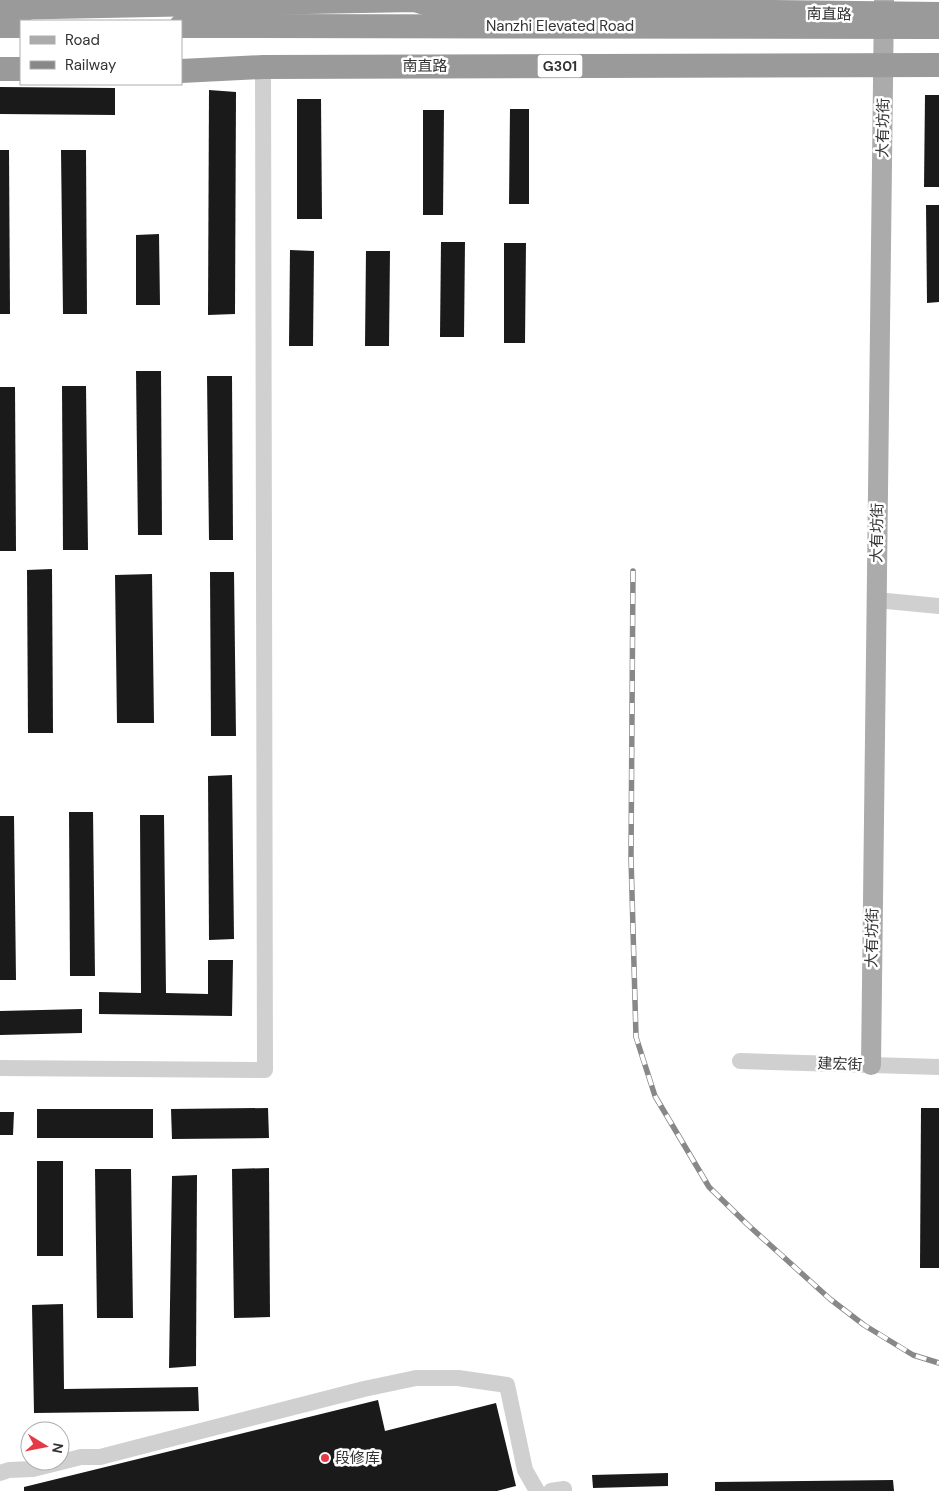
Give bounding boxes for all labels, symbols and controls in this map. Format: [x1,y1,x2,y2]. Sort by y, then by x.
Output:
street label: 南直路 [806,4,852,24]
street label: Nanzhi Elevated Road [486,16,634,36]
legend [20,20,182,85]
text: Road [65,30,100,50]
road number: G301 [538,54,582,78]
text: Railway [65,55,117,75]
street label: 南直路 [402,56,448,76]
street label: 大有坊街 [872,98,894,158]
street label: 大有坊街 [866,503,888,563]
street label: 大有坊街 [861,908,883,968]
street label: 建宏街 [817,1053,863,1075]
north arrow [20,1421,70,1471]
text: N [48,1442,68,1455]
place label: 段修库 [335,1448,380,1468]
marker: 段修库 [319,1452,331,1464]

